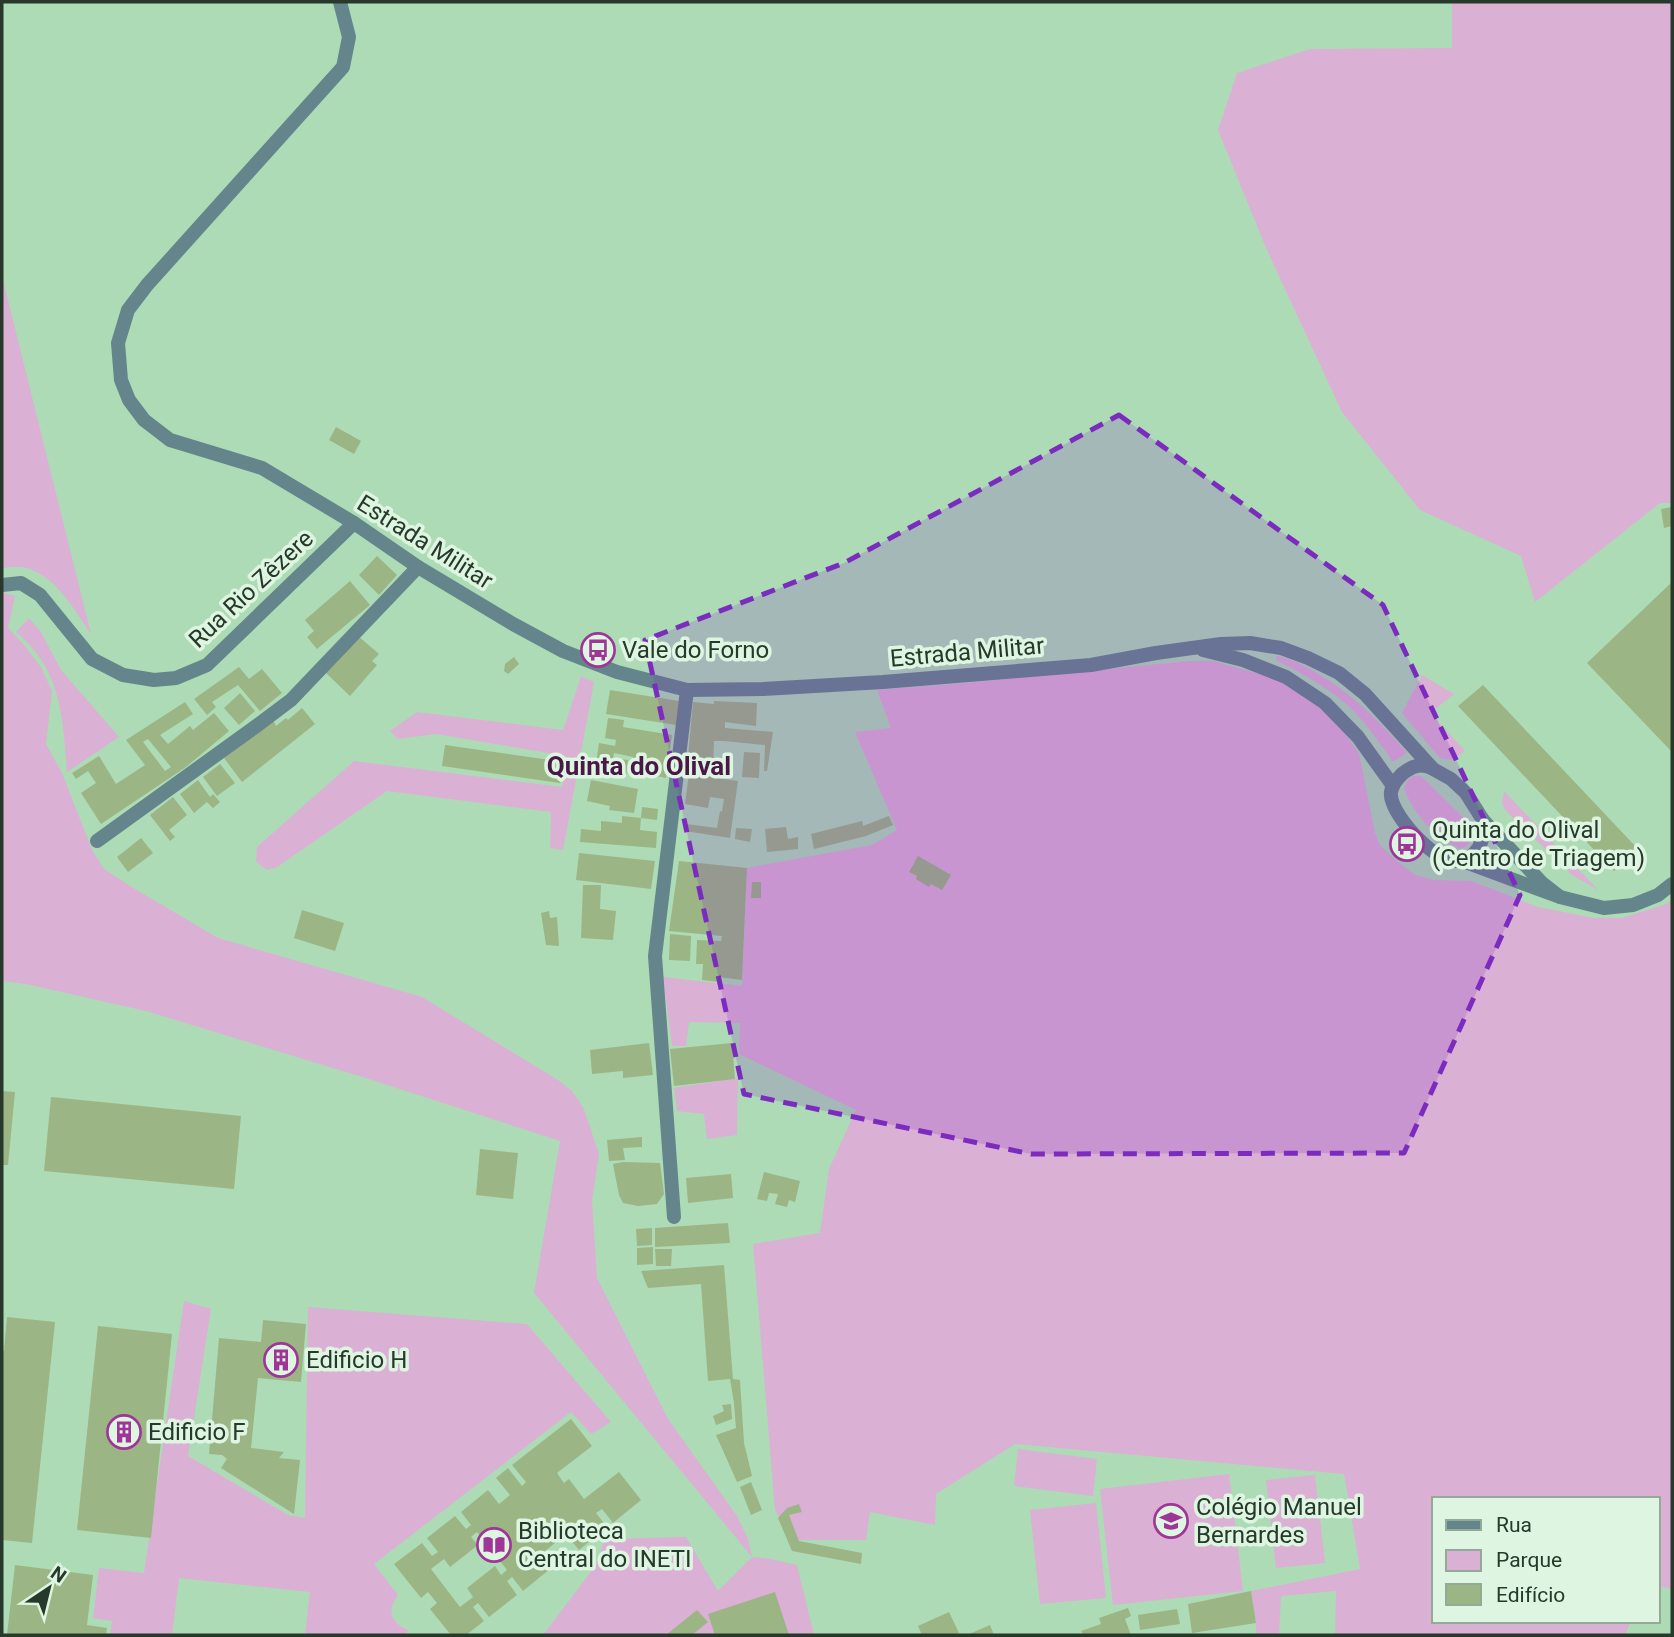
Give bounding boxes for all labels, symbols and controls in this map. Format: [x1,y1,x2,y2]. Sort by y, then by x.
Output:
street label: Estrada Militar [352,489,498,595]
street label: Rua Rio Zêzere [183,524,319,654]
bus stop icon: Vale do Forno [579,631,617,669]
street label: Estrada Militar [889,631,1045,673]
place label: Vale do Forno [622,636,769,664]
district label: Quinta do Olival [547,751,731,781]
place label: Quinta do Olival (Centro de Triagem) [1432,816,1645,872]
bus stop icon: Quinta do Olival (Centro de Triagem) [1388,825,1426,863]
building icon: Edificio H [262,1341,300,1379]
place label: Edificio H [306,1346,407,1374]
building icon: Edificio F [105,1413,143,1451]
place label: Edificio F [148,1418,245,1446]
place label: Colégio Manuel Bernardes [1196,1493,1362,1549]
legend [1432,1497,1660,1623]
school or university icon: Colégio Manuel Bernardes [1152,1502,1190,1540]
text: Rua [1496,1513,1532,1537]
place label: Biblioteca Central do INETI [518,1517,692,1573]
library icon: Biblioteca Central do INETI [475,1526,513,1564]
text: Parque [1496,1548,1562,1572]
north arrow [14,1553,84,1623]
text: N [46,1561,71,1588]
text: Edifício [1496,1583,1565,1607]

